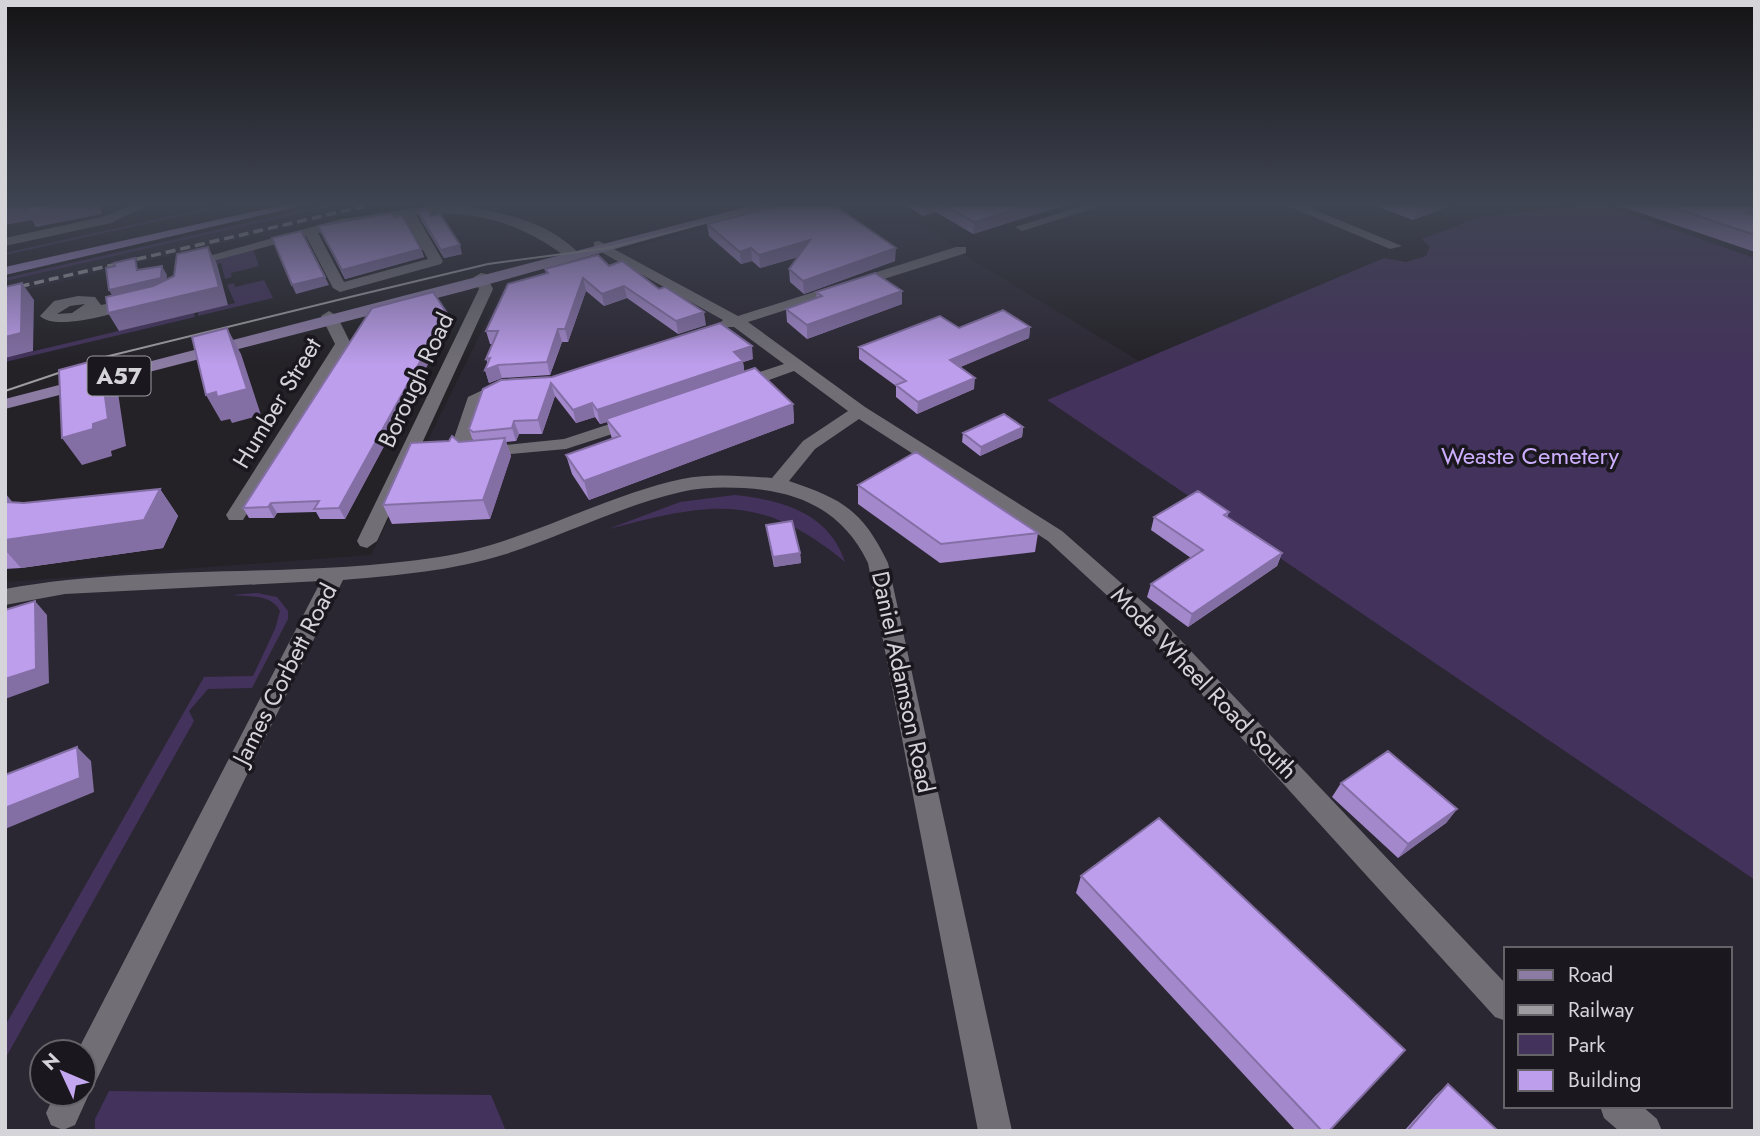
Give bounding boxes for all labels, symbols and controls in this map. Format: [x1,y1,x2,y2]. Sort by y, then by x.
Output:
street label: Borough Road [369,307,462,453]
street label: Humber Street [224,330,330,475]
road number: A57 [88,356,150,396]
park label: Weaste Cemetery [1441,438,1620,473]
street label: Daniel Adamson Road [863,568,944,796]
street label: James Corbett Road [222,577,345,773]
street label: Mode Wheel Road South [1103,578,1306,787]
legend [1504,947,1732,1108]
text: Road [1568,960,1613,990]
text: Railway [1568,995,1634,1025]
text: Park [1568,1030,1606,1060]
north arrow [28,1038,98,1108]
text: N [36,1047,66,1076]
text: Building [1568,1065,1641,1095]

